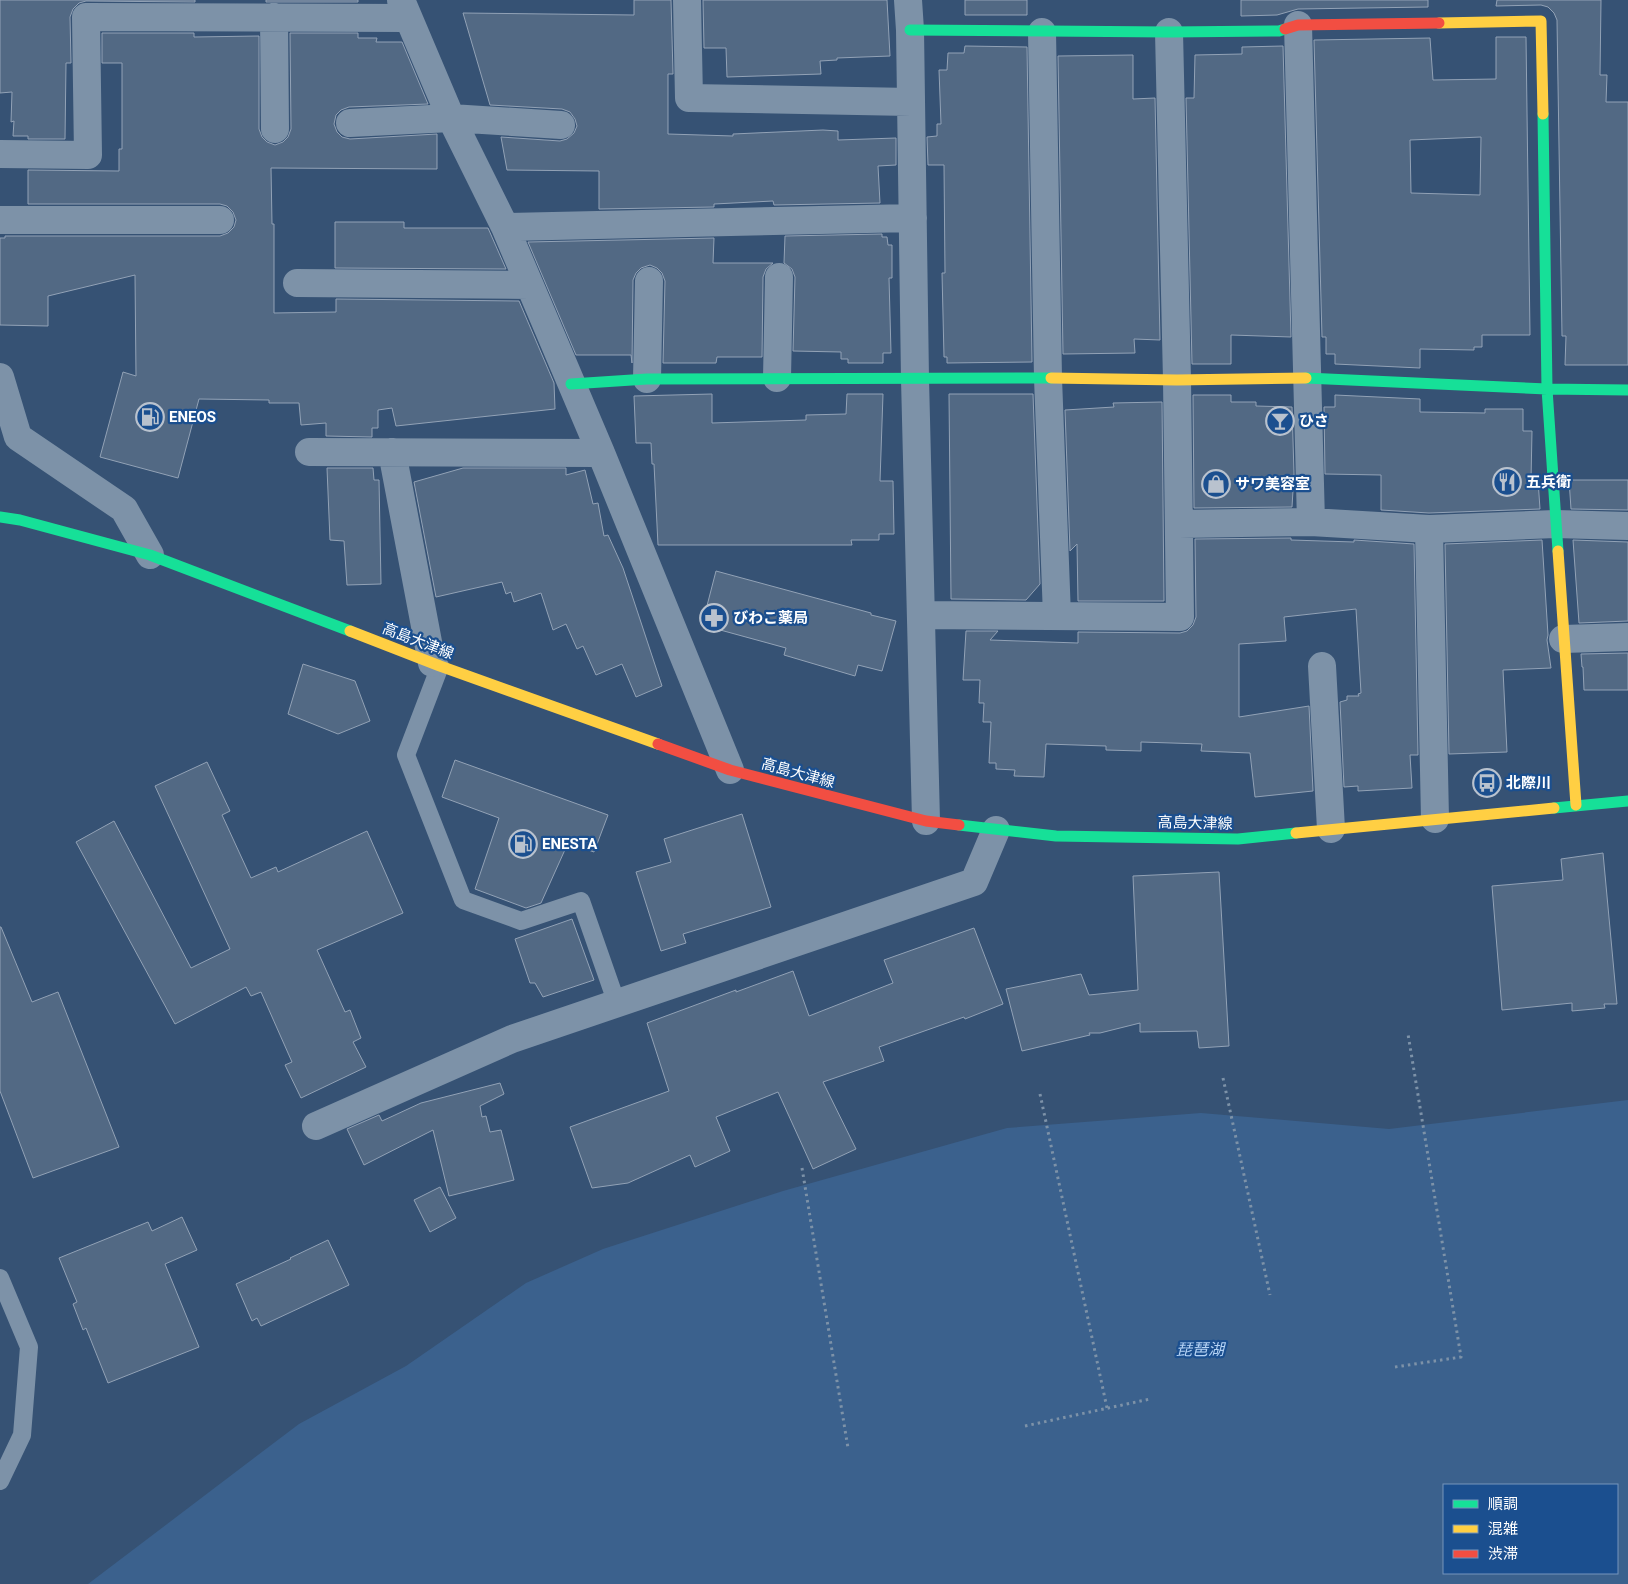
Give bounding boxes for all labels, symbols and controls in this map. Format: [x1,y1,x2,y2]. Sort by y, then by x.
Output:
fuel station icon: ENEOS [135,402,165,432]
bar icon: ひさ [1265,406,1295,436]
place label: ENEOS [169,408,216,426]
place label: ひさ [1299,412,1329,430]
restaurant icon: 五兵衛 [1492,467,1522,497]
shop icon: サワ美容室 [1201,469,1231,499]
place label: 五兵衛 [1526,473,1571,491]
place label: サワ美容室 [1235,475,1310,493]
pharmacy icon: びわこ薬局 [699,603,729,633]
place label: びわこ薬局 [733,609,808,627]
street label: 高島大津線 [380,619,456,663]
street label: 高島大津線 [759,755,837,791]
bus stop icon: 北際川 [1472,768,1502,798]
place label: 北際川 [1506,774,1551,792]
street label: 高島大津線 [1157,813,1233,833]
fuel station icon: ENESTA [508,829,538,859]
place label: ENESTA [542,835,598,853]
water label: 琵琶湖 [1176,1340,1227,1359]
legend [1443,1484,1618,1574]
text: 順調 [1488,1495,1518,1513]
text: 混雑 [1488,1520,1518,1538]
text: 渋滞 [1488,1545,1518,1563]

